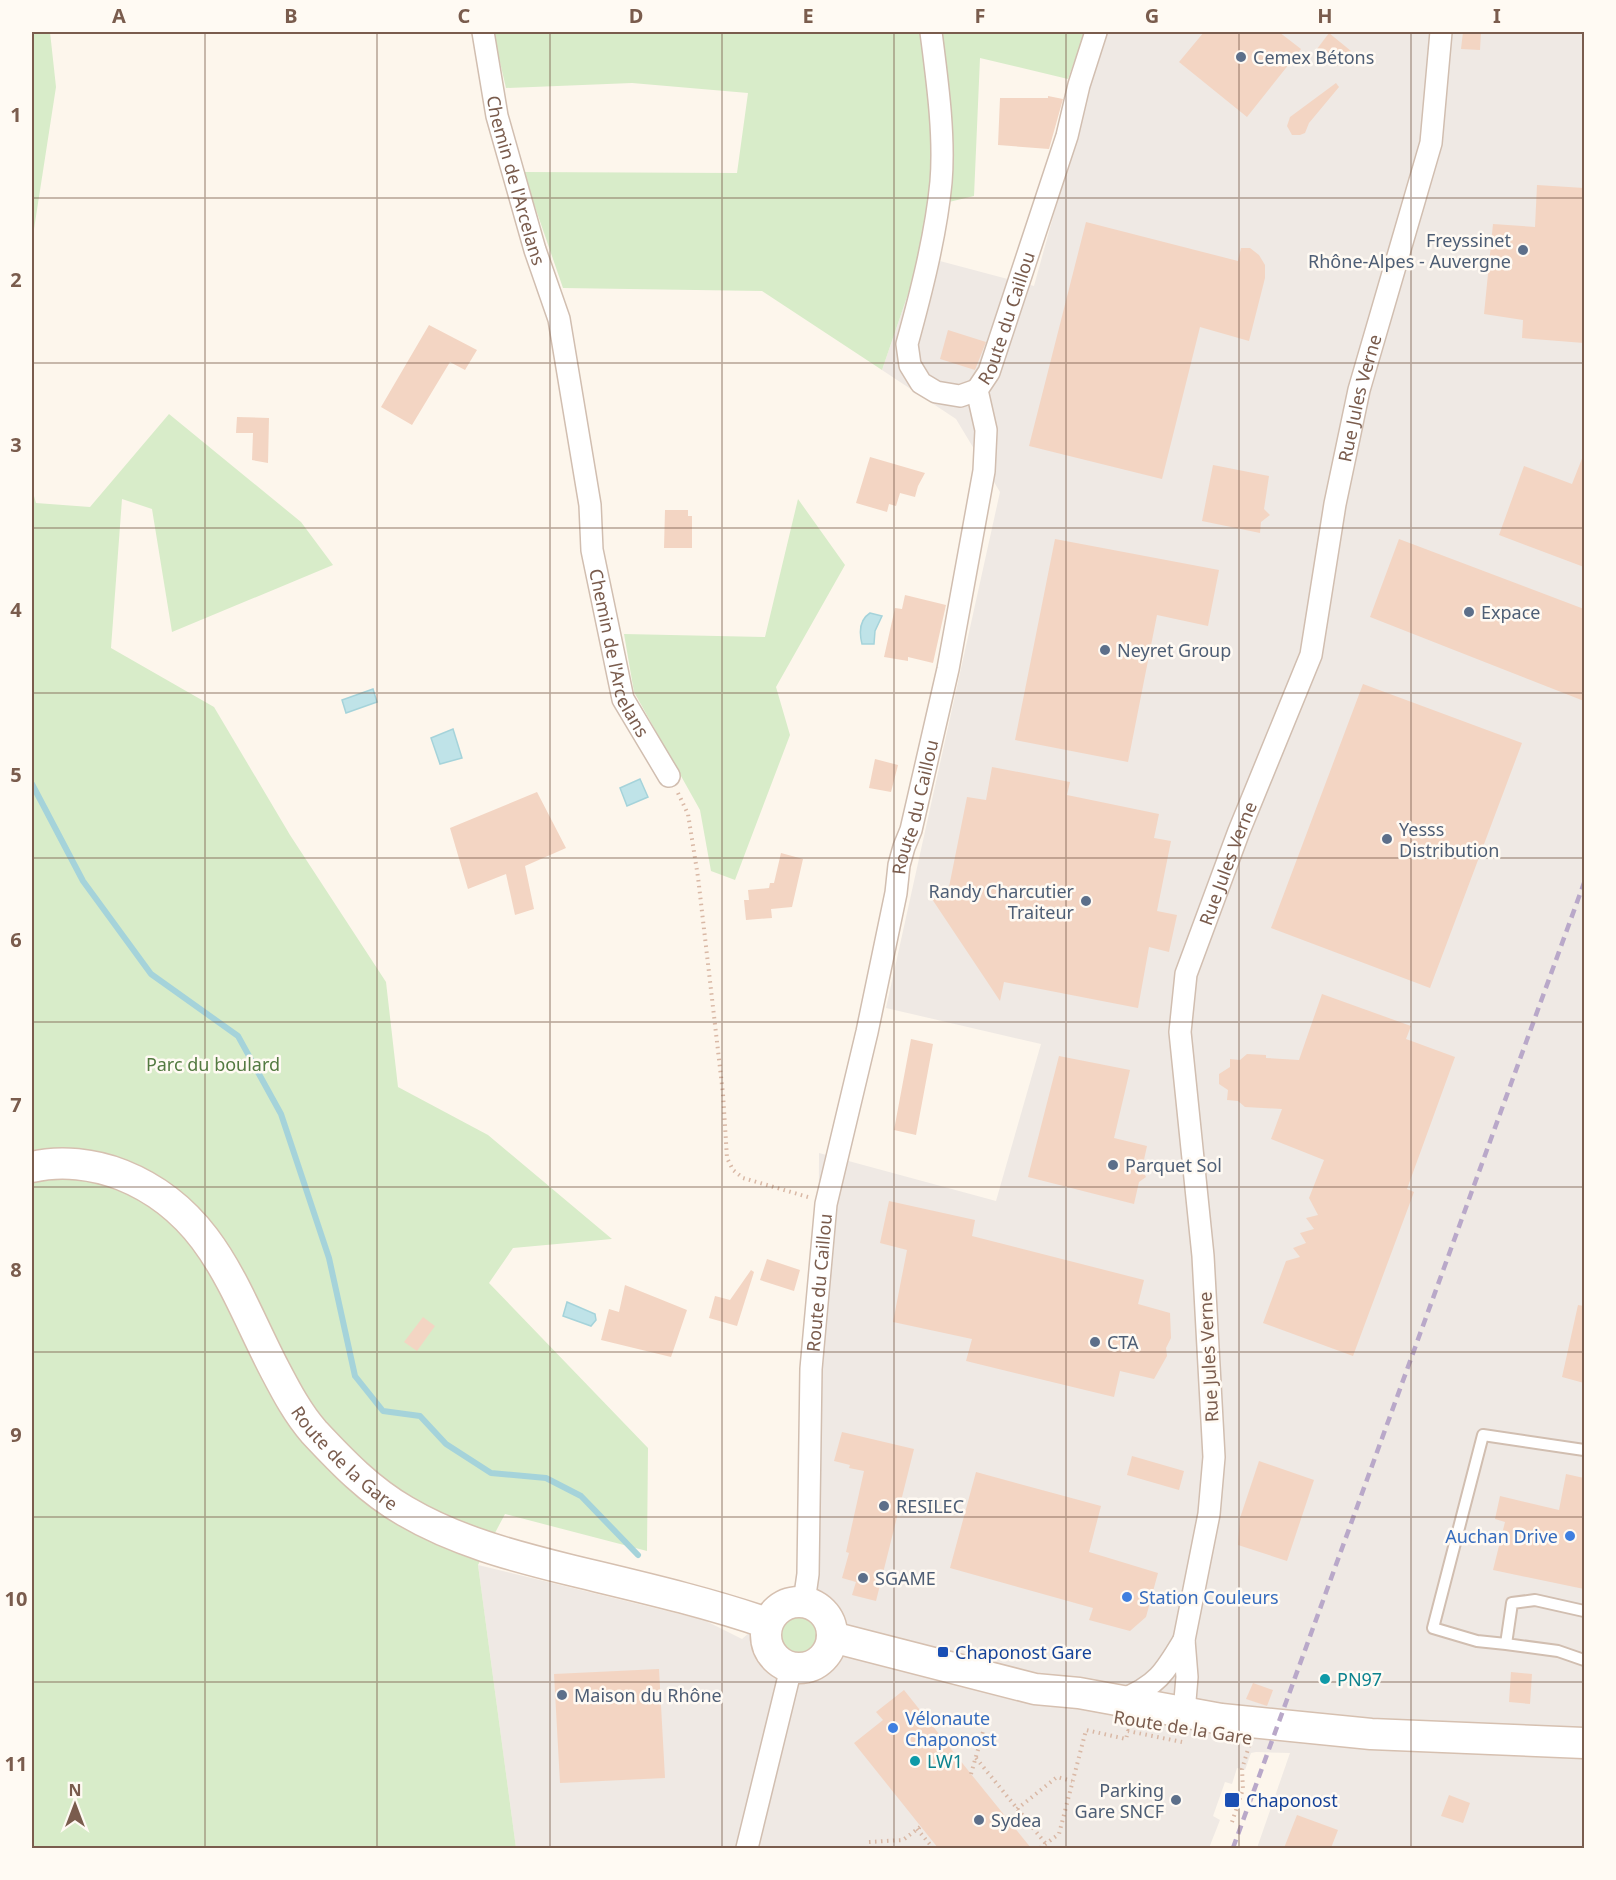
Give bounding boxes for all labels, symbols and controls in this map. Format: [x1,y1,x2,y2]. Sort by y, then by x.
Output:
text: A [112,2,126,29]
text: B [284,2,298,29]
text: C [458,2,471,29]
text: D [629,2,643,29]
text: E [802,2,814,29]
text: F [975,2,985,29]
text: G [1145,2,1159,29]
text: H [1317,2,1333,29]
text: I [1493,2,1501,29]
place label: Cemex Bétons [1253,45,1374,69]
marker: Cemex Bétons [1234,50,1248,64]
street label: Chemin de l'Arcelans [482,94,551,268]
text: 1 [10,101,22,128]
place label: Freyssinet Rhône-Alpes - Auvergne [1308,228,1511,273]
marker: Freyssinet Rhône-Alpes - Auvergne [1516,243,1530,257]
street label: Route du Caillou [972,248,1040,389]
text: 2 [10,266,22,293]
street label: Rue Jules Verne [1332,331,1387,464]
text: 3 [10,431,22,458]
street label: Chemin de l'Arcelans [584,566,655,741]
text: 4 [10,596,22,623]
place label: Expace [1481,600,1541,624]
marker: Expace [1462,605,1476,619]
place label: Neyret Group [1117,638,1231,662]
marker: Neyret Group [1098,643,1112,657]
street label: Route du Caillou [886,737,943,876]
text: 5 [10,761,22,788]
street label: Rue Jules Verne [1193,798,1262,929]
place label: Yesss Distribution [1399,817,1499,862]
marker: Yesss Distribution [1380,832,1394,846]
place label: Randy Charcutier Traiteur [928,879,1075,924]
marker: Randy Charcutier Traiteur [1079,894,1093,908]
text: 6 [10,926,22,953]
park label: Parc du boulard [146,1052,280,1076]
text: 7 [10,1091,22,1118]
place label: Parquet Sol [1125,1153,1222,1177]
marker: Parquet Sol [1106,1158,1120,1172]
street label: Route du Caillou [801,1212,837,1353]
text: 8 [10,1256,22,1283]
street label: Rue Jules Verne [1193,1291,1223,1423]
place label: CTA [1107,1330,1139,1354]
marker: CTA [1088,1335,1102,1349]
street label: Route de la Gare [286,1401,402,1515]
text: 9 [10,1421,22,1448]
place label: RESILEC [896,1494,964,1518]
marker: RESILEC [877,1499,891,1513]
place label: Auchan Drive [1445,1524,1558,1548]
marker: Auchan Drive [1563,1529,1577,1543]
place label: SGAME [875,1566,936,1590]
marker: SGAME [856,1571,870,1585]
text: 10 [5,1585,27,1612]
place label: Station Couleurs [1139,1585,1279,1609]
marker: Station Couleurs [1120,1590,1134,1604]
place label: Chaponost Gare [955,1640,1092,1664]
marker: Chaponost Gare [936,1645,950,1659]
place label: PN97 [1337,1667,1382,1691]
marker: PN97 [1318,1672,1332,1686]
place label: Maison du Rhône [574,1683,722,1707]
marker: Maison du Rhône [555,1688,569,1702]
street label: Route de la Gare [1112,1704,1254,1750]
place label: Vélonaute Chaponost [905,1706,997,1751]
marker: Vélonaute Chaponost [886,1721,900,1735]
place label: LW1 [927,1749,963,1773]
text: 11 [5,1750,27,1777]
marker: LW1 [908,1754,922,1768]
north arrow [45,1775,105,1835]
place label: Parking Gare SNCF [1075,1778,1164,1823]
text: N [68,1779,82,1801]
place label: Chaponost [1246,1788,1338,1812]
marker: Chaponost [1223,1791,1241,1809]
marker: Parking Gare SNCF [1169,1793,1183,1807]
place label: Sydea [991,1808,1041,1832]
marker: Sydea [972,1813,986,1827]

